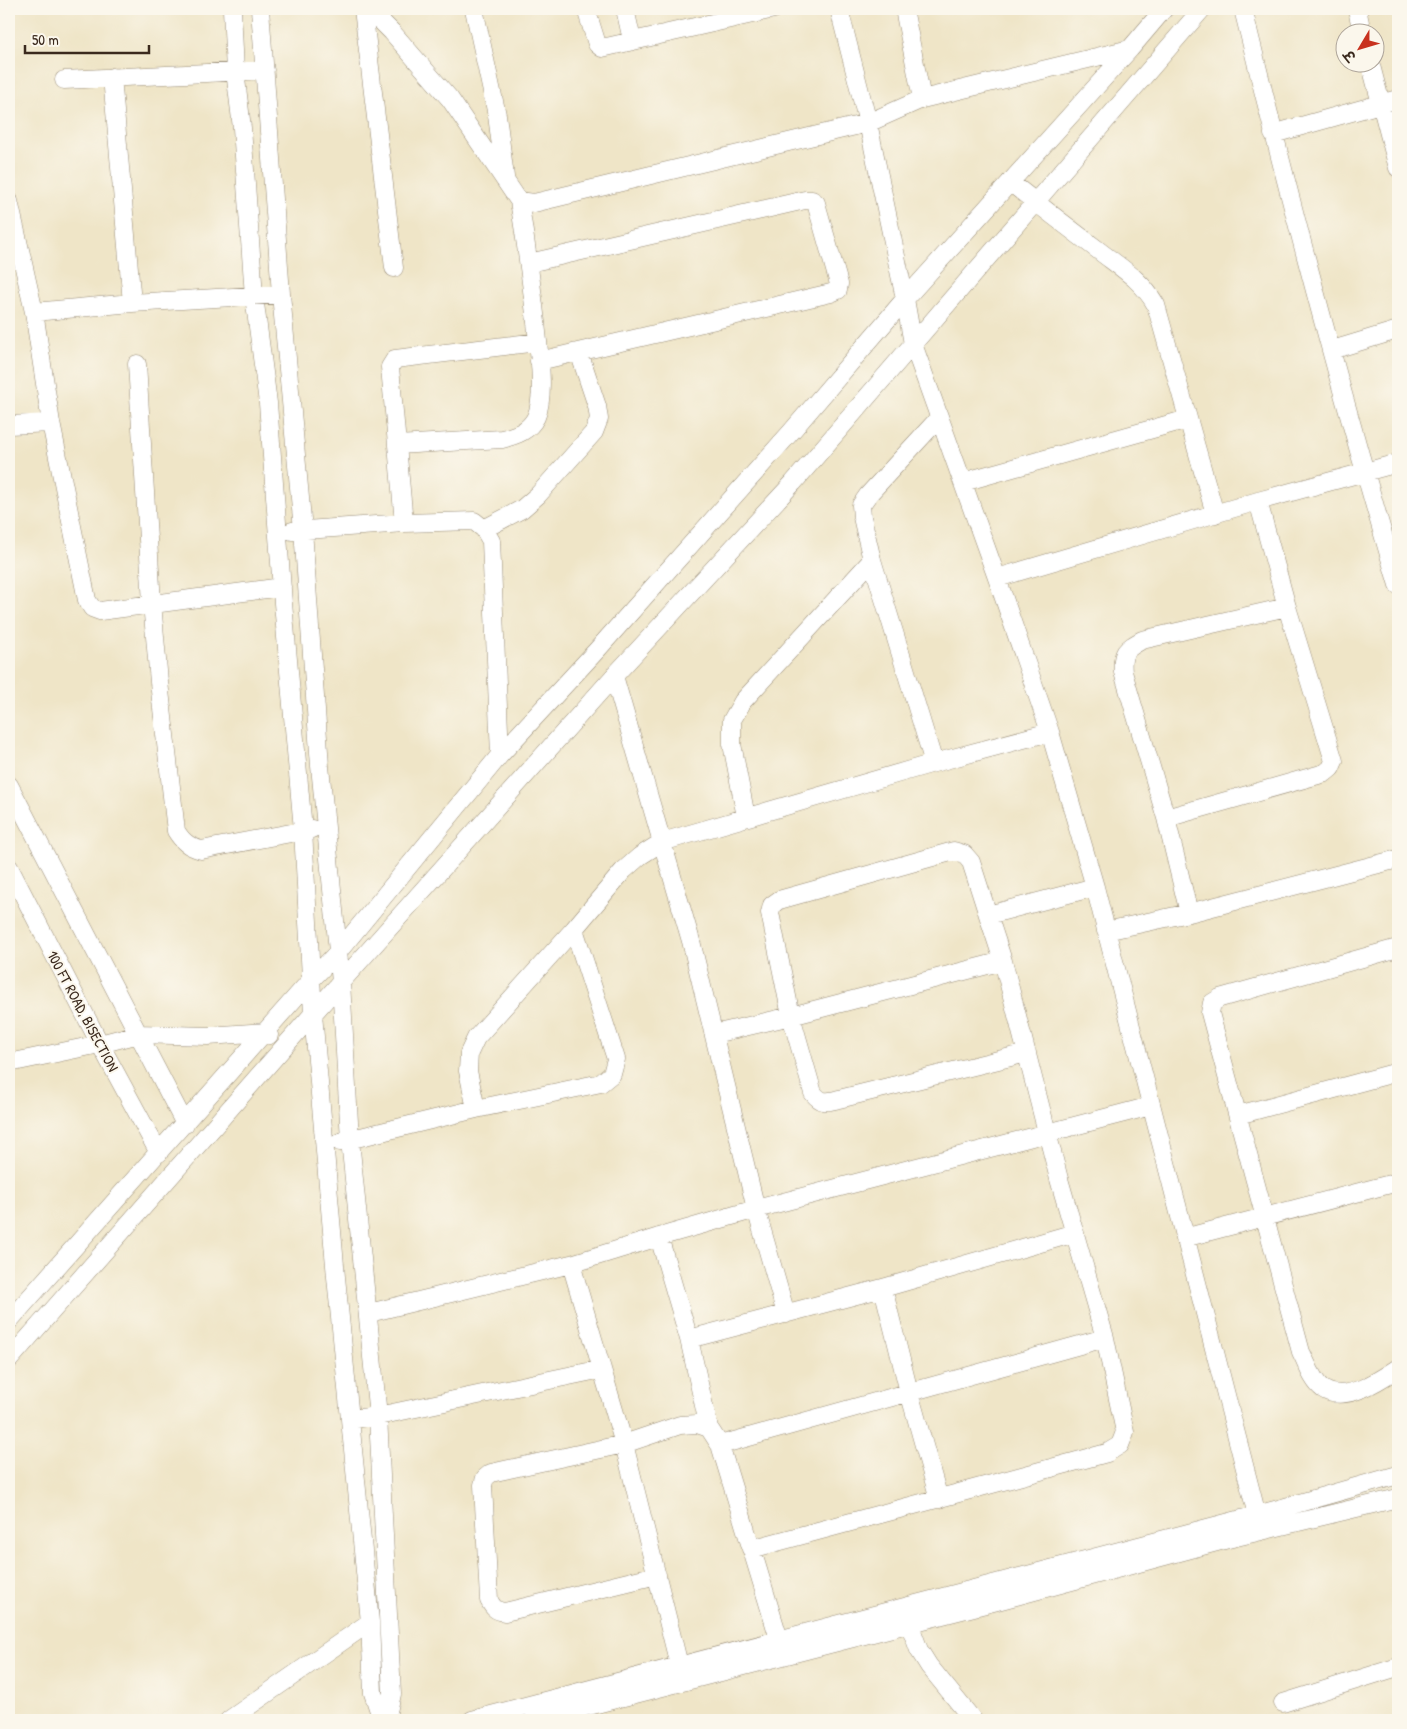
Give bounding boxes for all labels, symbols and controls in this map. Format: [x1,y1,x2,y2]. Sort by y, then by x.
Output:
scale bar [25,22,149,54]
north arrow [1334,22,1384,72]
text: 50 m [32,29,59,50]
text: उ [1338,45,1361,67]
street label: 100 FT ROAD, BISECTION [42,947,124,1075]

